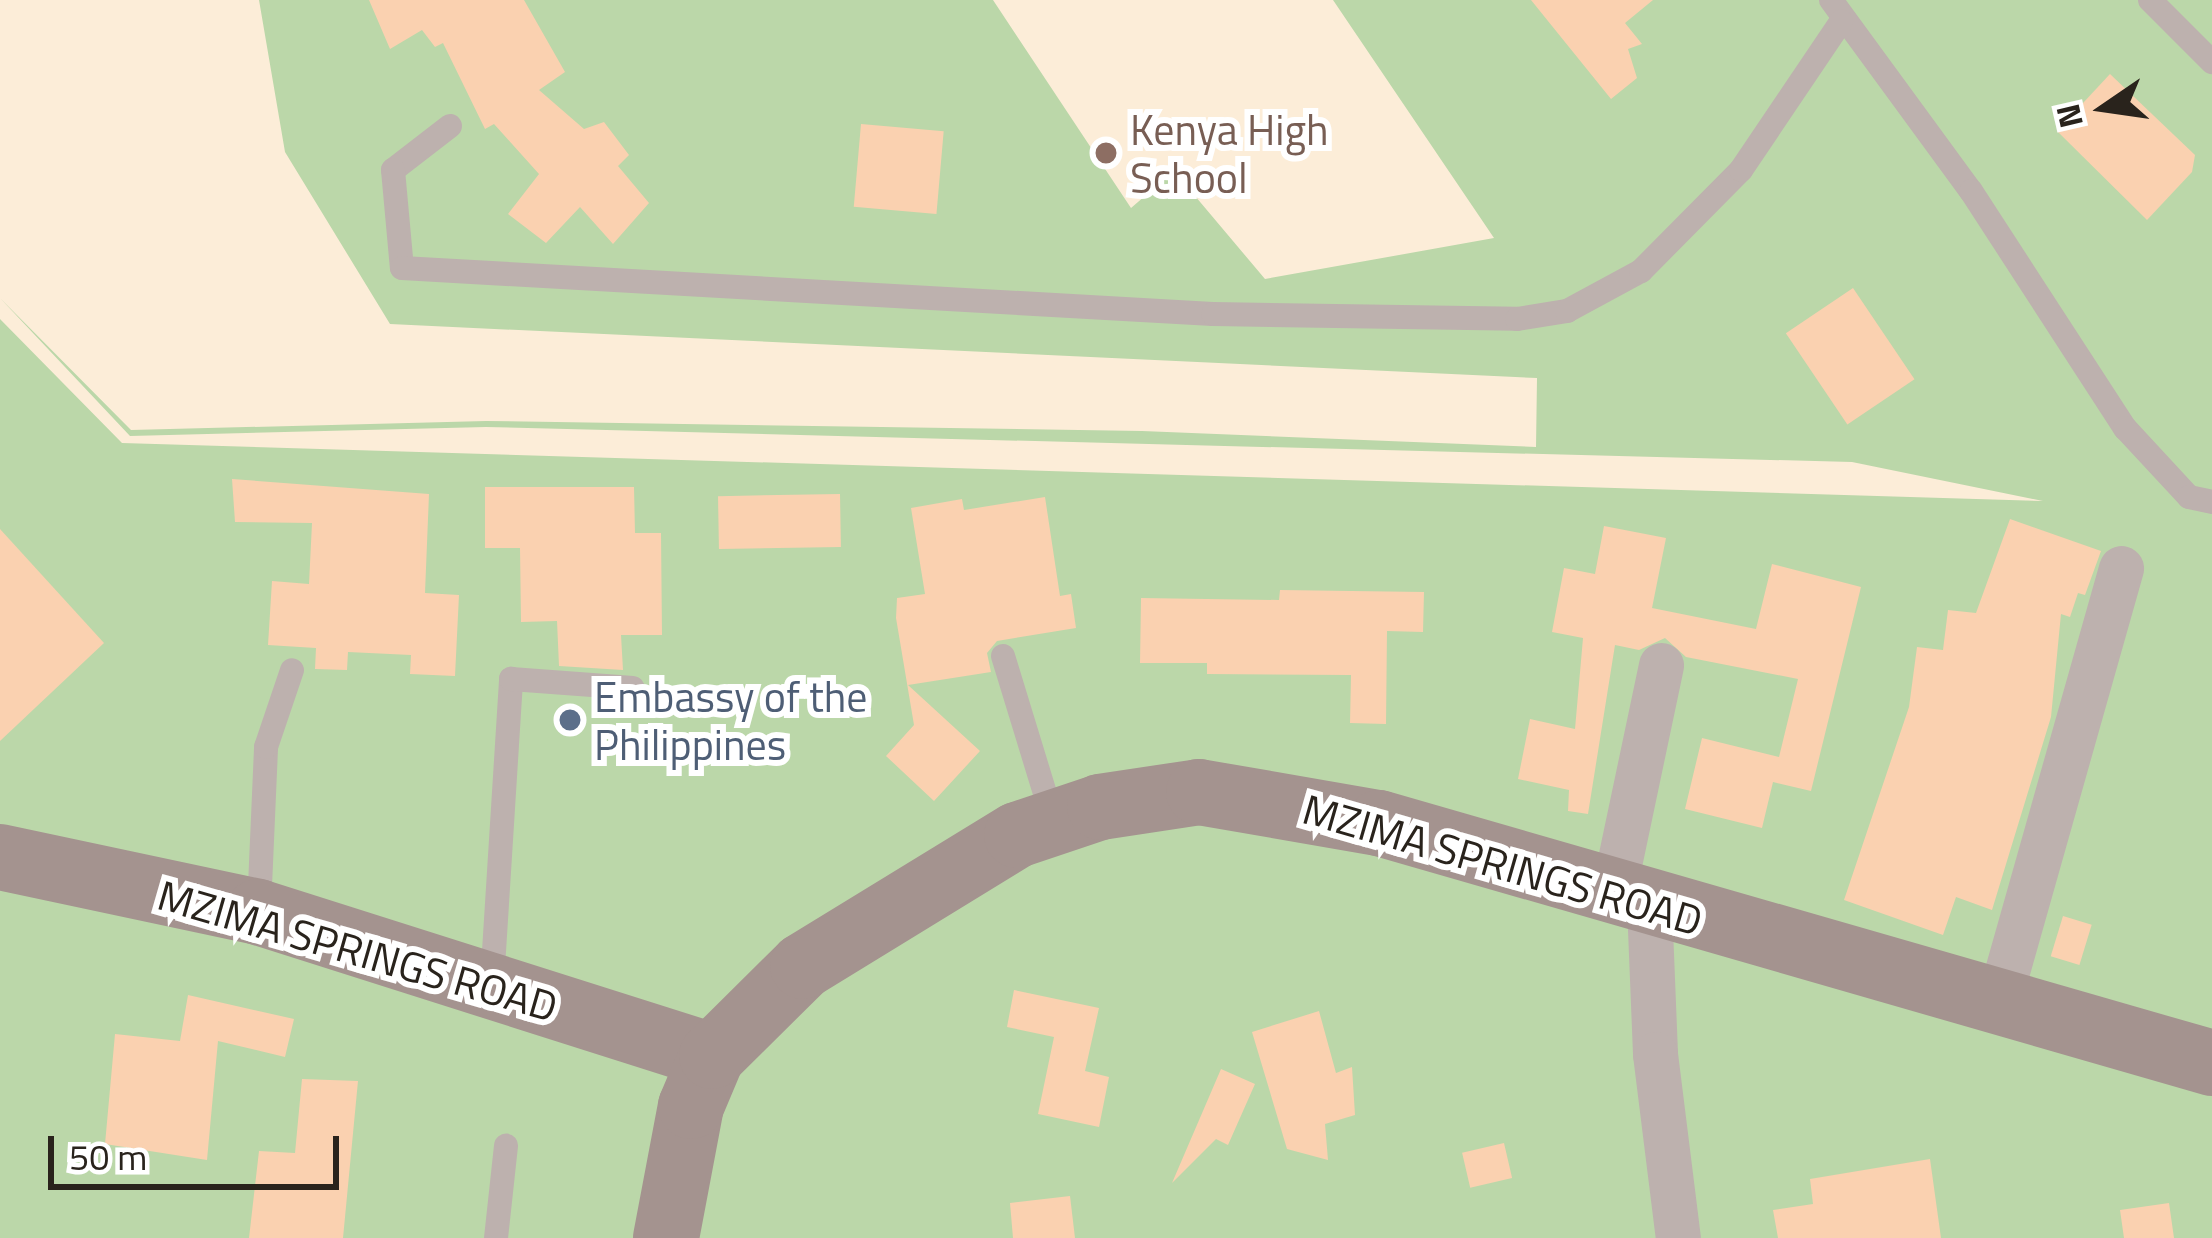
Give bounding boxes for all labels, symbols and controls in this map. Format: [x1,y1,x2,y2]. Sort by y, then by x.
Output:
north arrow [2044,48,2164,168]
text: N [2042,99,2096,133]
place label: Kenya High School [1130,104,1329,202]
marker: Kenya High School [1093,140,1119,166]
place label: Embassy of the Philippines [594,671,868,770]
marker: Embassy of the Philippines [557,707,583,733]
street label: MZIMA SPRINGS ROAD [1298,783,1708,945]
street label: MZIMA SPRINGS ROAD [153,869,563,1031]
scale bar [54,1112,345,1186]
text: 50 m [69,1129,147,1184]

